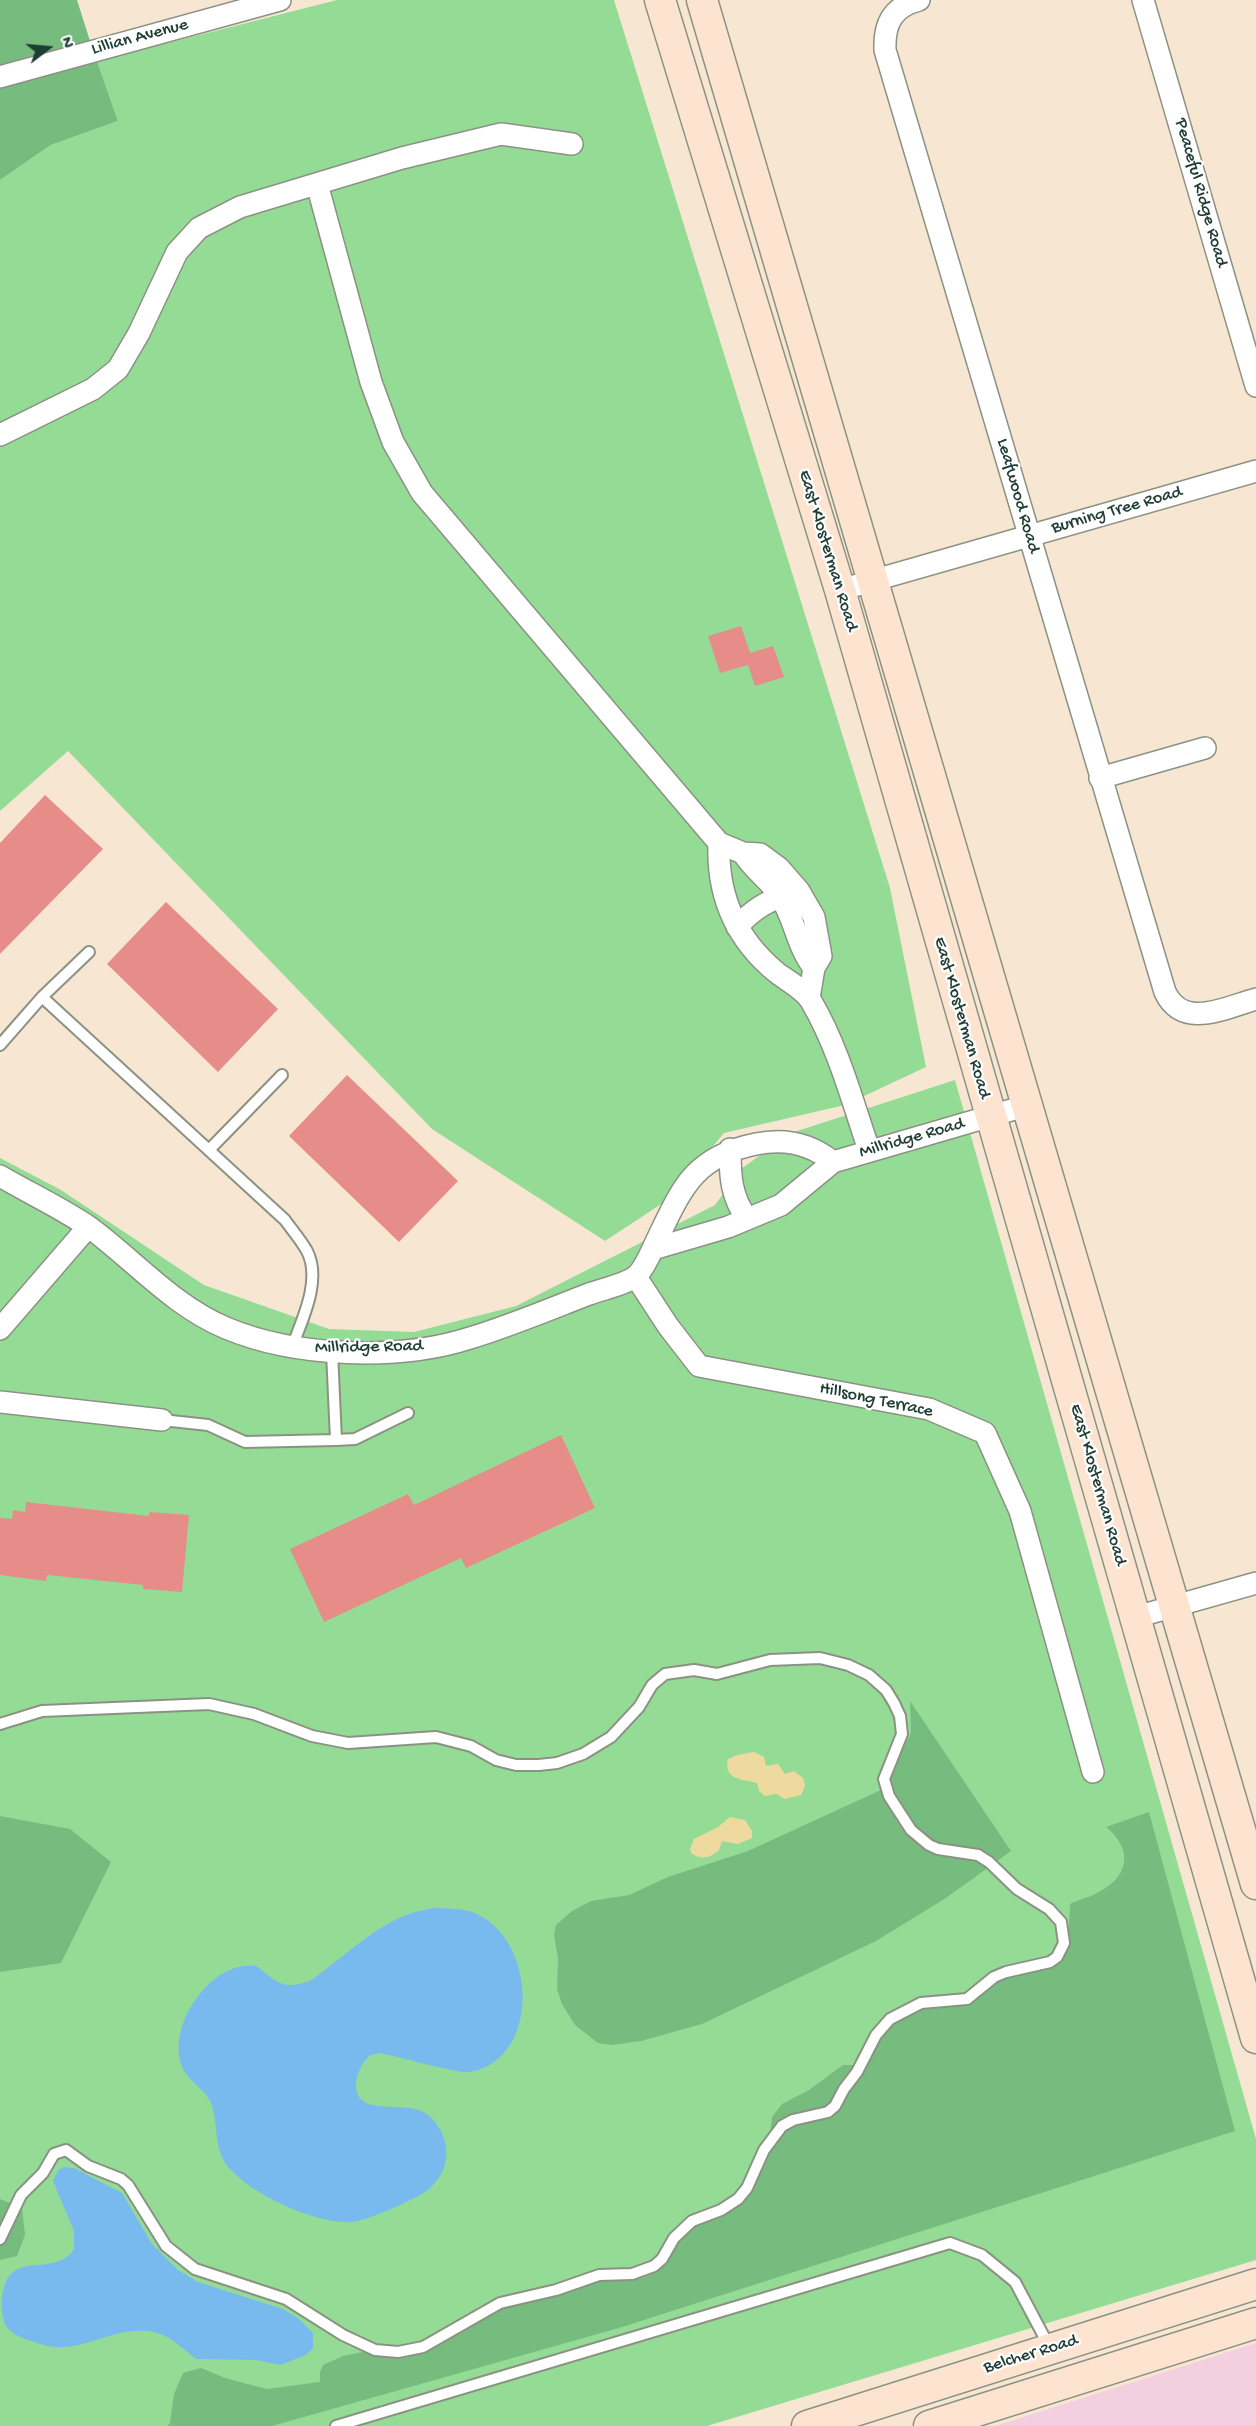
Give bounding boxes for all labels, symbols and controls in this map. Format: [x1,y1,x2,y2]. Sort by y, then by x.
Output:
street label: Lillian Avenue [89,15,191,61]
north arrow [18,18,78,78]
text: N [55,35,76,51]
street label: Peaceful Ridge Road [1168,116,1232,270]
street label: Leafwood Road [990,436,1044,556]
street label: East Klosterman Road [792,468,862,634]
street label: Burning Tree Road [1049,482,1185,540]
street label: East Klosterman Road [928,935,994,1101]
street label: Millridge Road [857,1114,967,1164]
street label: Millridge Road [315,1336,423,1360]
street label: Hillsong Terrace [817,1378,935,1424]
street label: East Klosterman Road [1064,1402,1130,1568]
street label: Belcher Road [981,2330,1081,2380]

